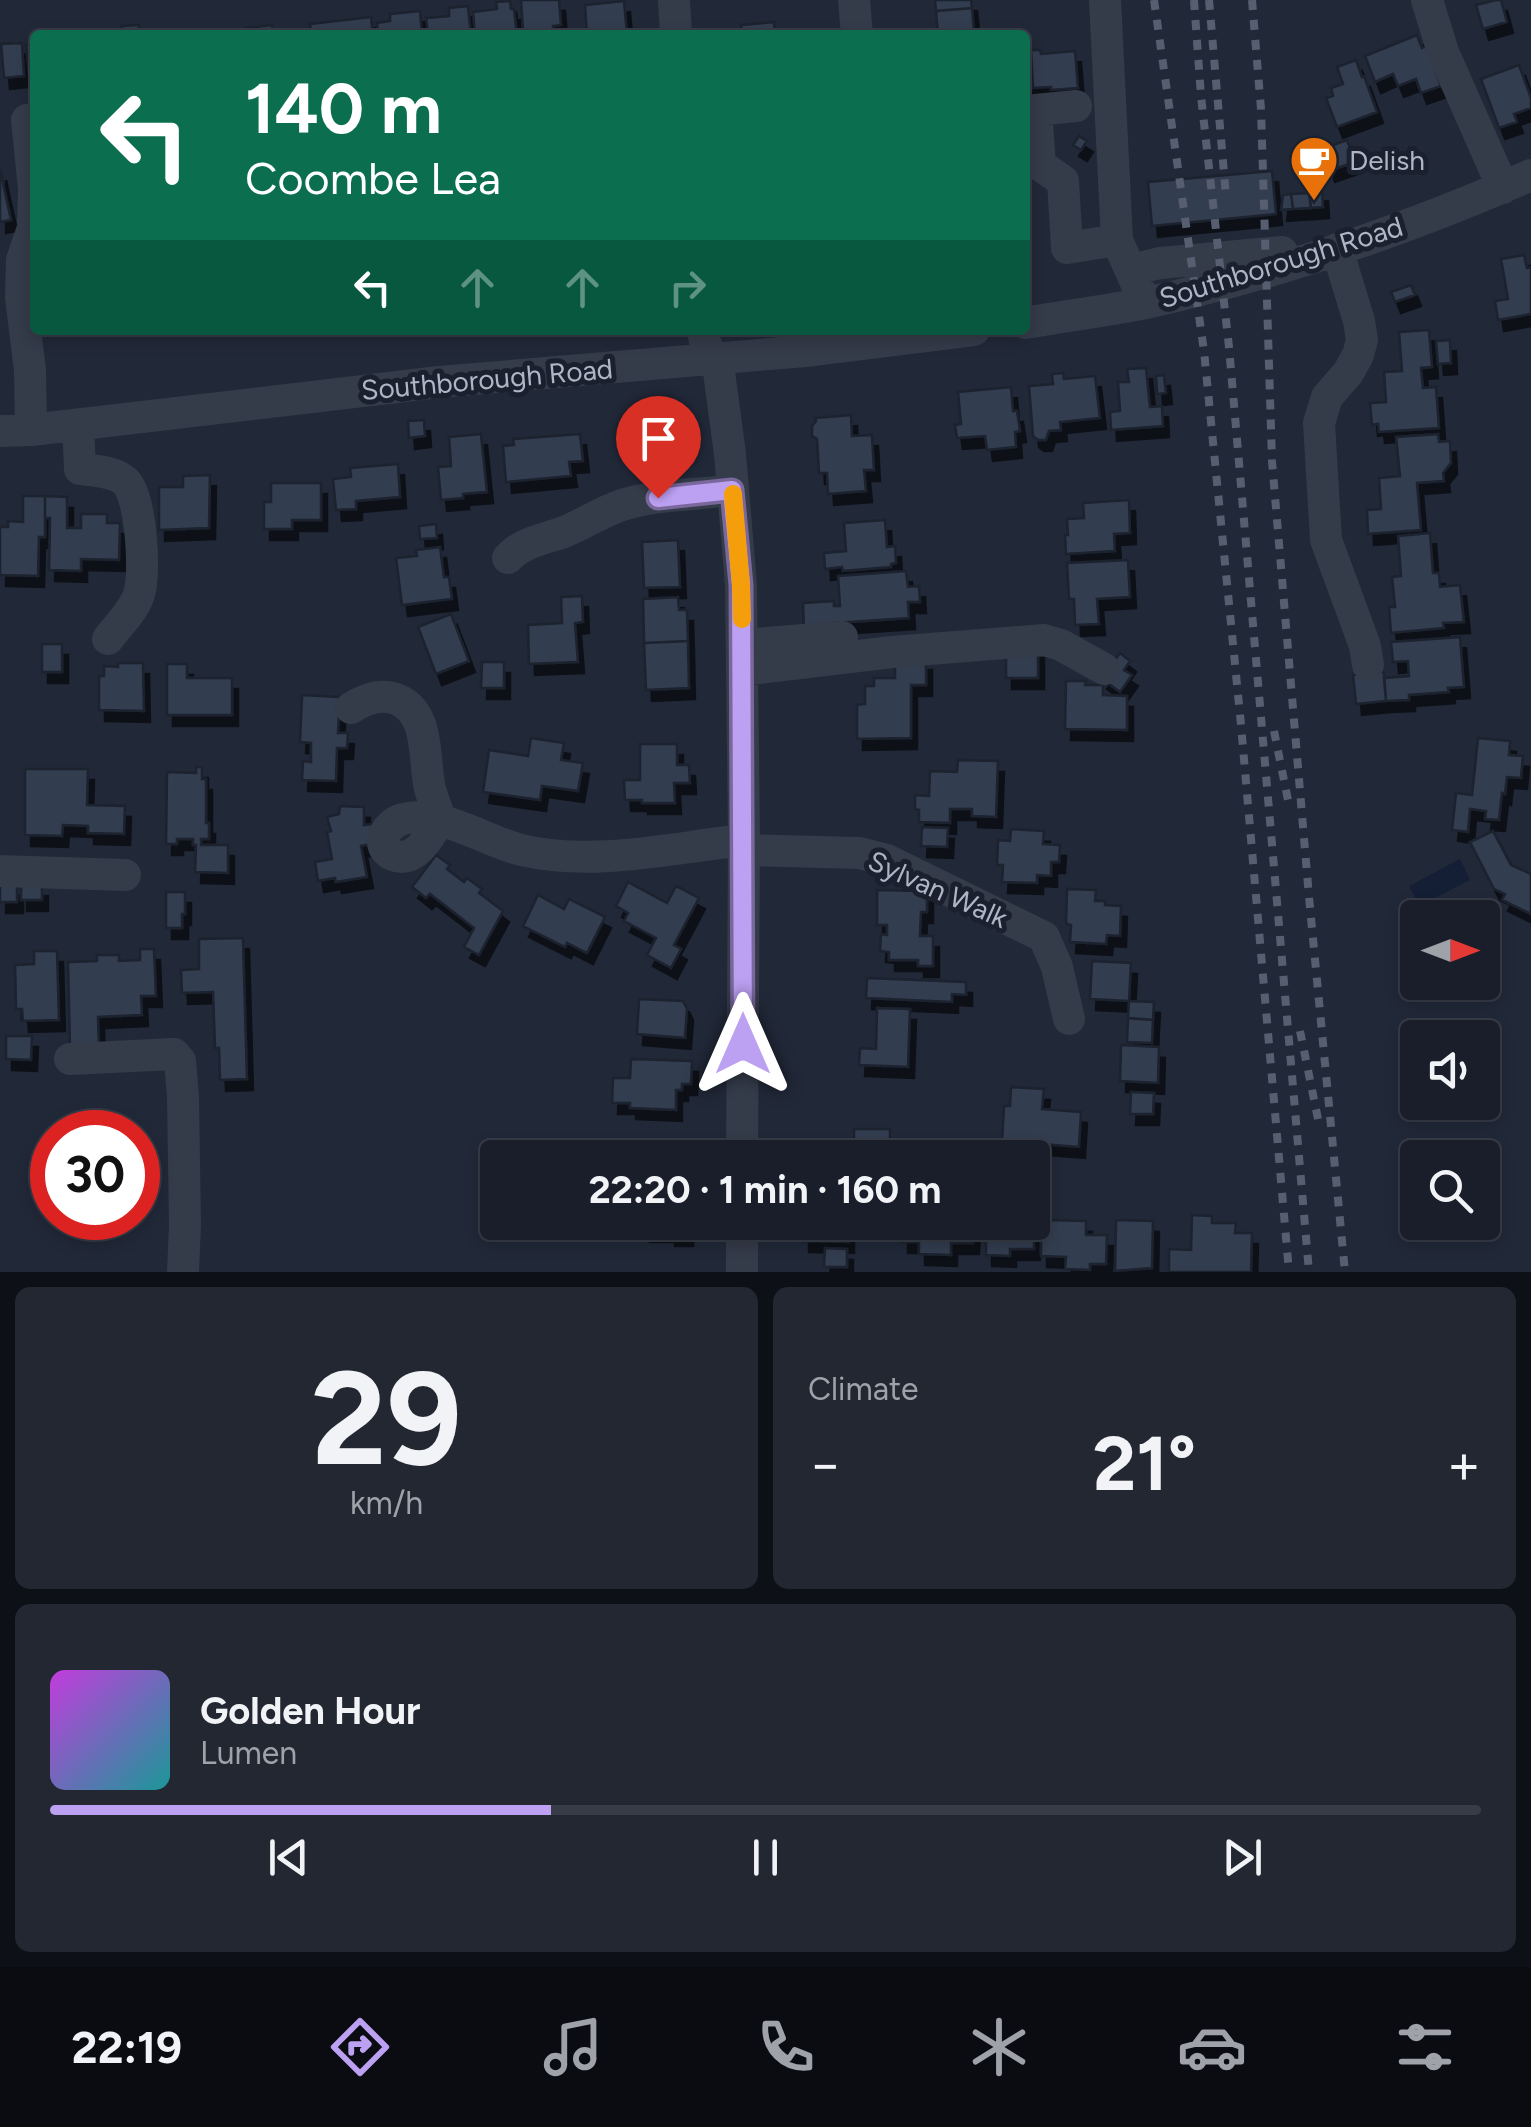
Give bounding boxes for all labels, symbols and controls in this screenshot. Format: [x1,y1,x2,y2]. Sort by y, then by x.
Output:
text: 140 m [245,66,442,151]
icon: left [80,70,210,200]
cafe icon: Delish [1288,134,1340,202]
place label: Delish [1349,143,1425,177]
text: Coombe Lea [245,151,501,205]
street label: Southborough Road [1155,209,1407,315]
icon: left [345,260,400,315]
icon: ahead [450,260,505,315]
icon: ahead [555,260,610,315]
icon: right [660,260,715,315]
street label: Southborough Road [360,351,614,407]
pin [616,396,701,499]
icon: arrive [631,411,686,466]
street label: Sylvan Walk [863,843,1013,935]
north arrow [1400,900,1500,1000]
map controls [1400,900,1500,1240]
position arrow [691,992,795,1096]
button: sound [1400,1020,1500,1120]
speed limit sign: 30 [30,1110,160,1240]
button: search [1400,1140,1500,1240]
text: 22:20 · 1 min · 160 m [589,1167,941,1213]
text: 29 [311,1341,462,1497]
text: Climate [808,1370,919,1408]
text: 21° [1093,1419,1196,1509]
text: − [808,1431,842,1497]
text: + [1447,1431,1481,1497]
text: km/h [350,1484,423,1522]
text: Golden Hour [200,1688,421,1734]
text: Lumen [200,1734,297,1772]
icon: previous [261,1830,316,1885]
icon: pause [738,1830,793,1885]
icon: next [1215,1830,1270,1885]
icon: directions [325,2012,395,2082]
icon: music [538,2012,608,2082]
icon: phone [751,2012,821,2082]
icon: climate [964,2012,1034,2082]
icon: car [1177,2012,1247,2082]
icon: filters [1390,2012,1460,2082]
text: 22:19 [71,2020,182,2074]

